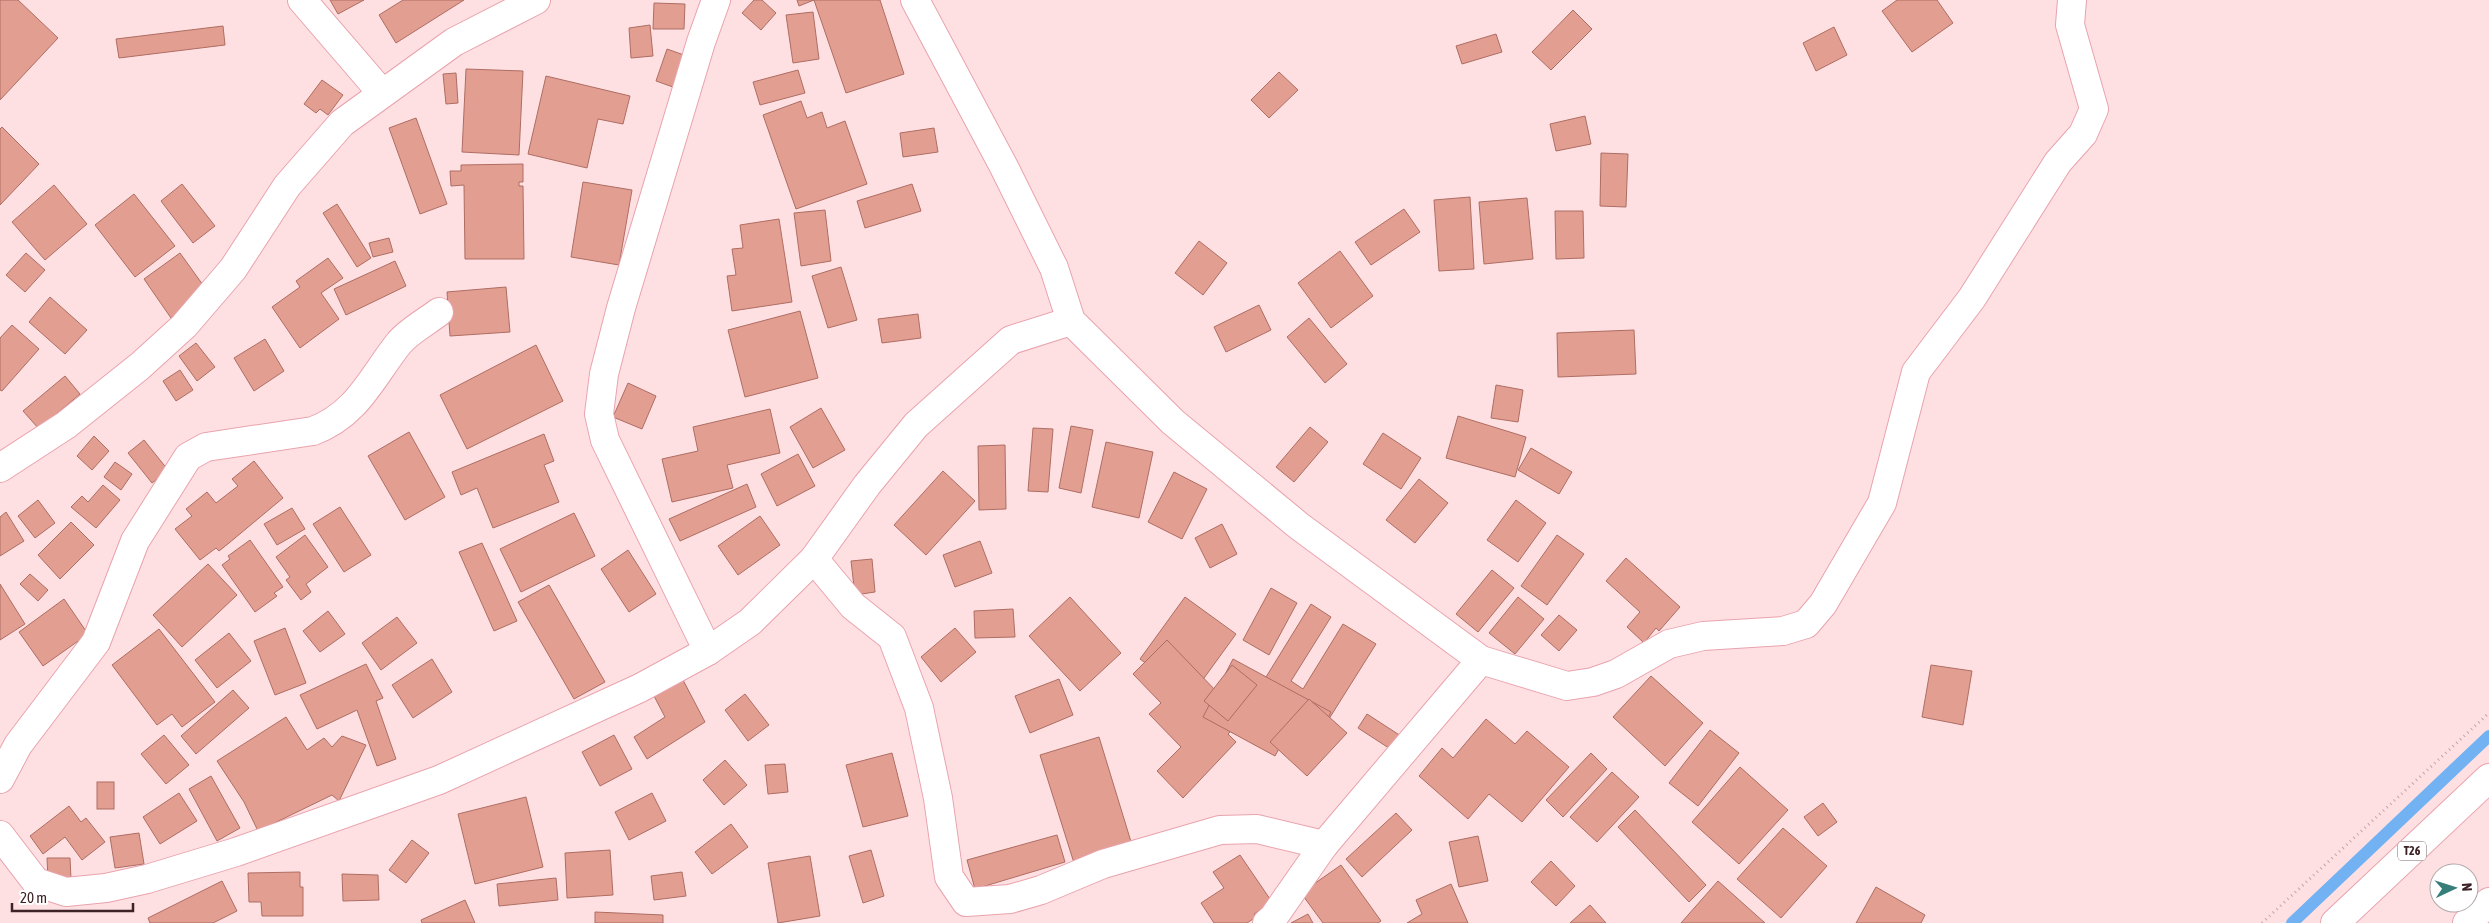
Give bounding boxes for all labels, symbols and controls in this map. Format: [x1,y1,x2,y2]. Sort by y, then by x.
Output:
road number: T26 [2398,841,2426,860]
north arrow [2429,863,2479,913]
scale bar [12,880,134,912]
text: N [2459,882,2475,892]
text: 20 m [20,889,47,906]

